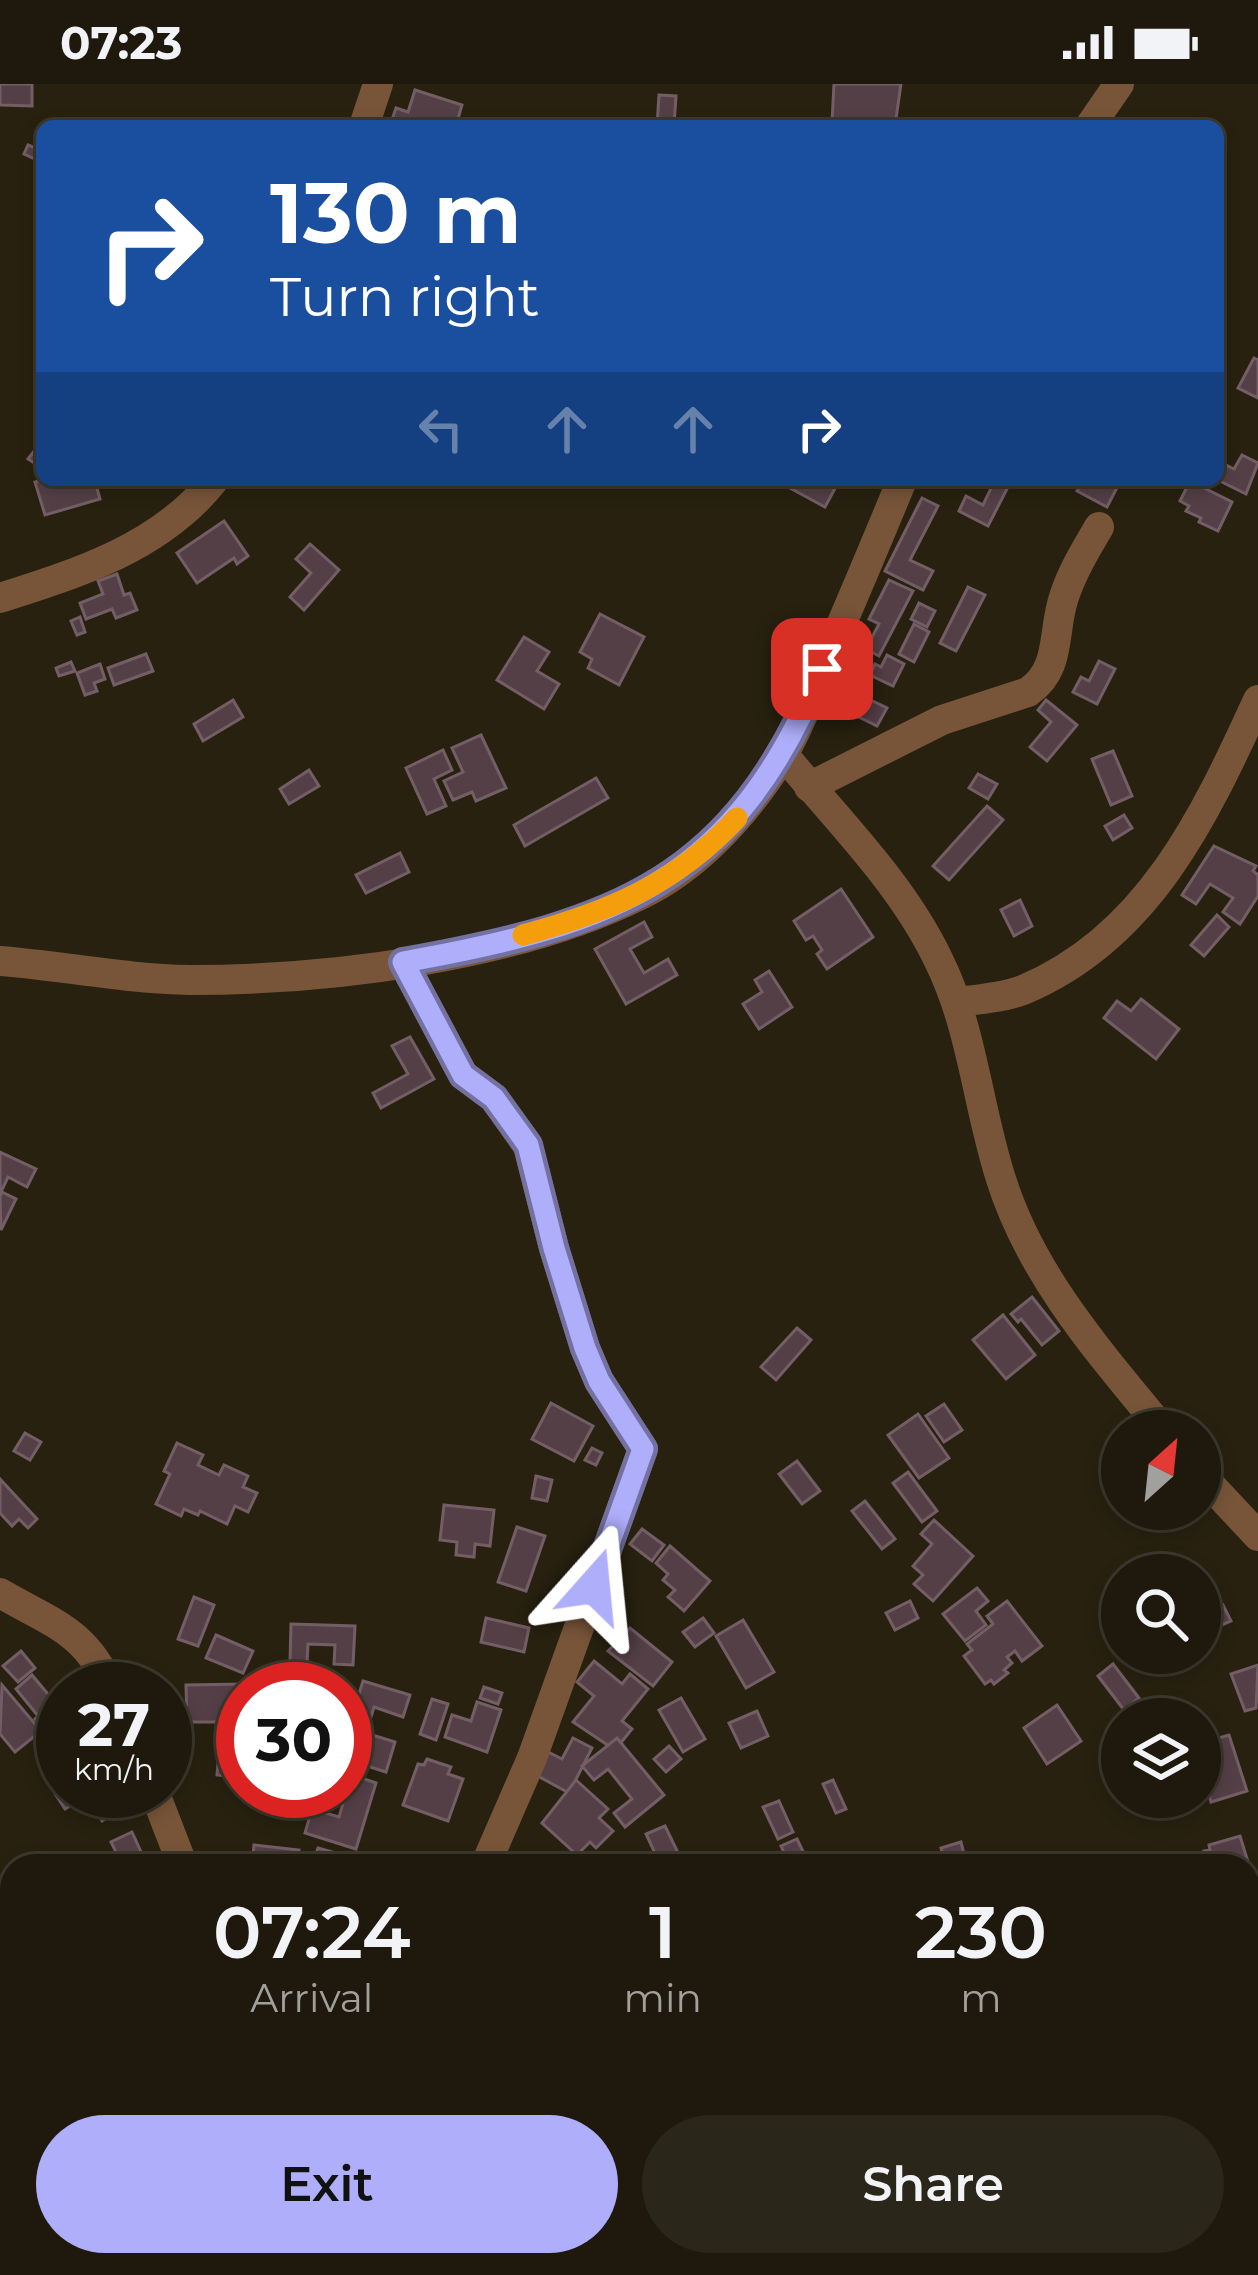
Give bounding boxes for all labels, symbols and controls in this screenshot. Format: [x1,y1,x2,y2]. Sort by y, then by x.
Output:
text: 07:23 [60,15,182,70]
text: 130 m [270,162,522,264]
icon: right [72,168,228,324]
text: Turn right [270,264,540,330]
icon: left [408,396,474,462]
icon: ahead [534,396,600,462]
icon: ahead [660,396,726,462]
icon: right [786,396,852,462]
pin [771,618,873,720]
icon: arrive [789,636,855,702]
north arrow [1101,1410,1221,1530]
map controls [1101,1410,1221,1818]
position arrow [531,1523,657,1649]
button: search [1101,1554,1221,1674]
speed limit sign: 30 [216,1662,372,1818]
text: 27 [78,1688,150,1761]
button: layers [1101,1698,1221,1818]
text: km/h [74,1751,154,1788]
text: 07:24 [213,1888,411,1976]
text: 1 [649,1888,676,1976]
text: 230 [915,1888,1047,1976]
text: Arrival [250,1974,373,2022]
text: min [624,1974,702,2022]
text: m [960,1974,1002,2022]
button: Exit [36,2115,618,2253]
button: Share [642,2115,1224,2253]

